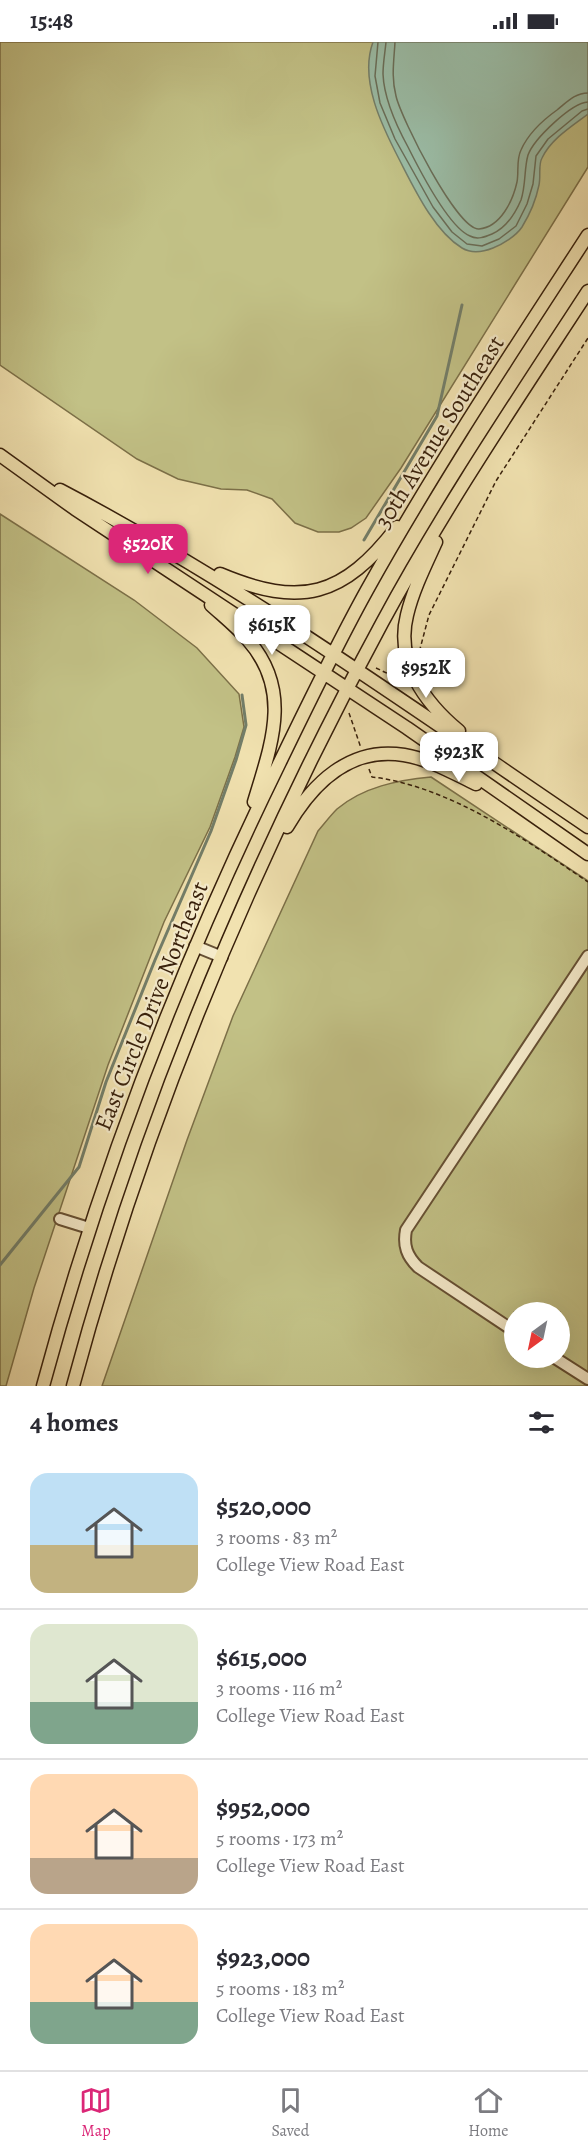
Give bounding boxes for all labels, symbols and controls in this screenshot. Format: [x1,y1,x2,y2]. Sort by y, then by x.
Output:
text: 15:48 [30,6,73,36]
street label: 30th Avenue Southeast [367,329,511,535]
pin: $520K [106,524,190,575]
text: $520K [123,530,173,557]
pin: $615K [230,605,314,656]
text: $615K [248,611,296,638]
pin: $952K [384,648,468,699]
text: $952K [401,654,451,681]
pin: $923K [417,732,501,783]
text: $923K [434,738,484,765]
street label: East Circle Drive Northeast [86,877,216,1135]
north arrow [504,1302,570,1368]
map controls [504,1302,570,1368]
text: 4 homes [30,1405,119,1440]
icon: filters [525,1406,558,1439]
text: $520,000 [216,1489,311,1524]
icon: home [78,1497,150,1569]
text: 3 rooms · 83 m² [216,1524,337,1551]
text: College View Road East [216,1551,405,1578]
text: $615,000 [216,1640,307,1675]
icon: home [78,1648,150,1720]
text: 3 rooms · 116 m² [216,1675,342,1702]
text: College View Road East [216,1702,405,1729]
text: $952,000 [216,1790,310,1825]
icon: home [78,1798,150,1870]
text: 5 rooms · 173 m² [216,1825,343,1852]
text: College View Road East [216,1852,405,1879]
text: $923,000 [216,1940,310,1975]
icon: home [78,1948,150,2020]
text: 5 rooms · 183 m² [216,1975,345,2002]
text: College View Road East [216,2002,405,2029]
tab: Map [79,2084,112,2142]
tab: Saved [271,2084,309,2142]
tab: Home [468,2084,509,2142]

